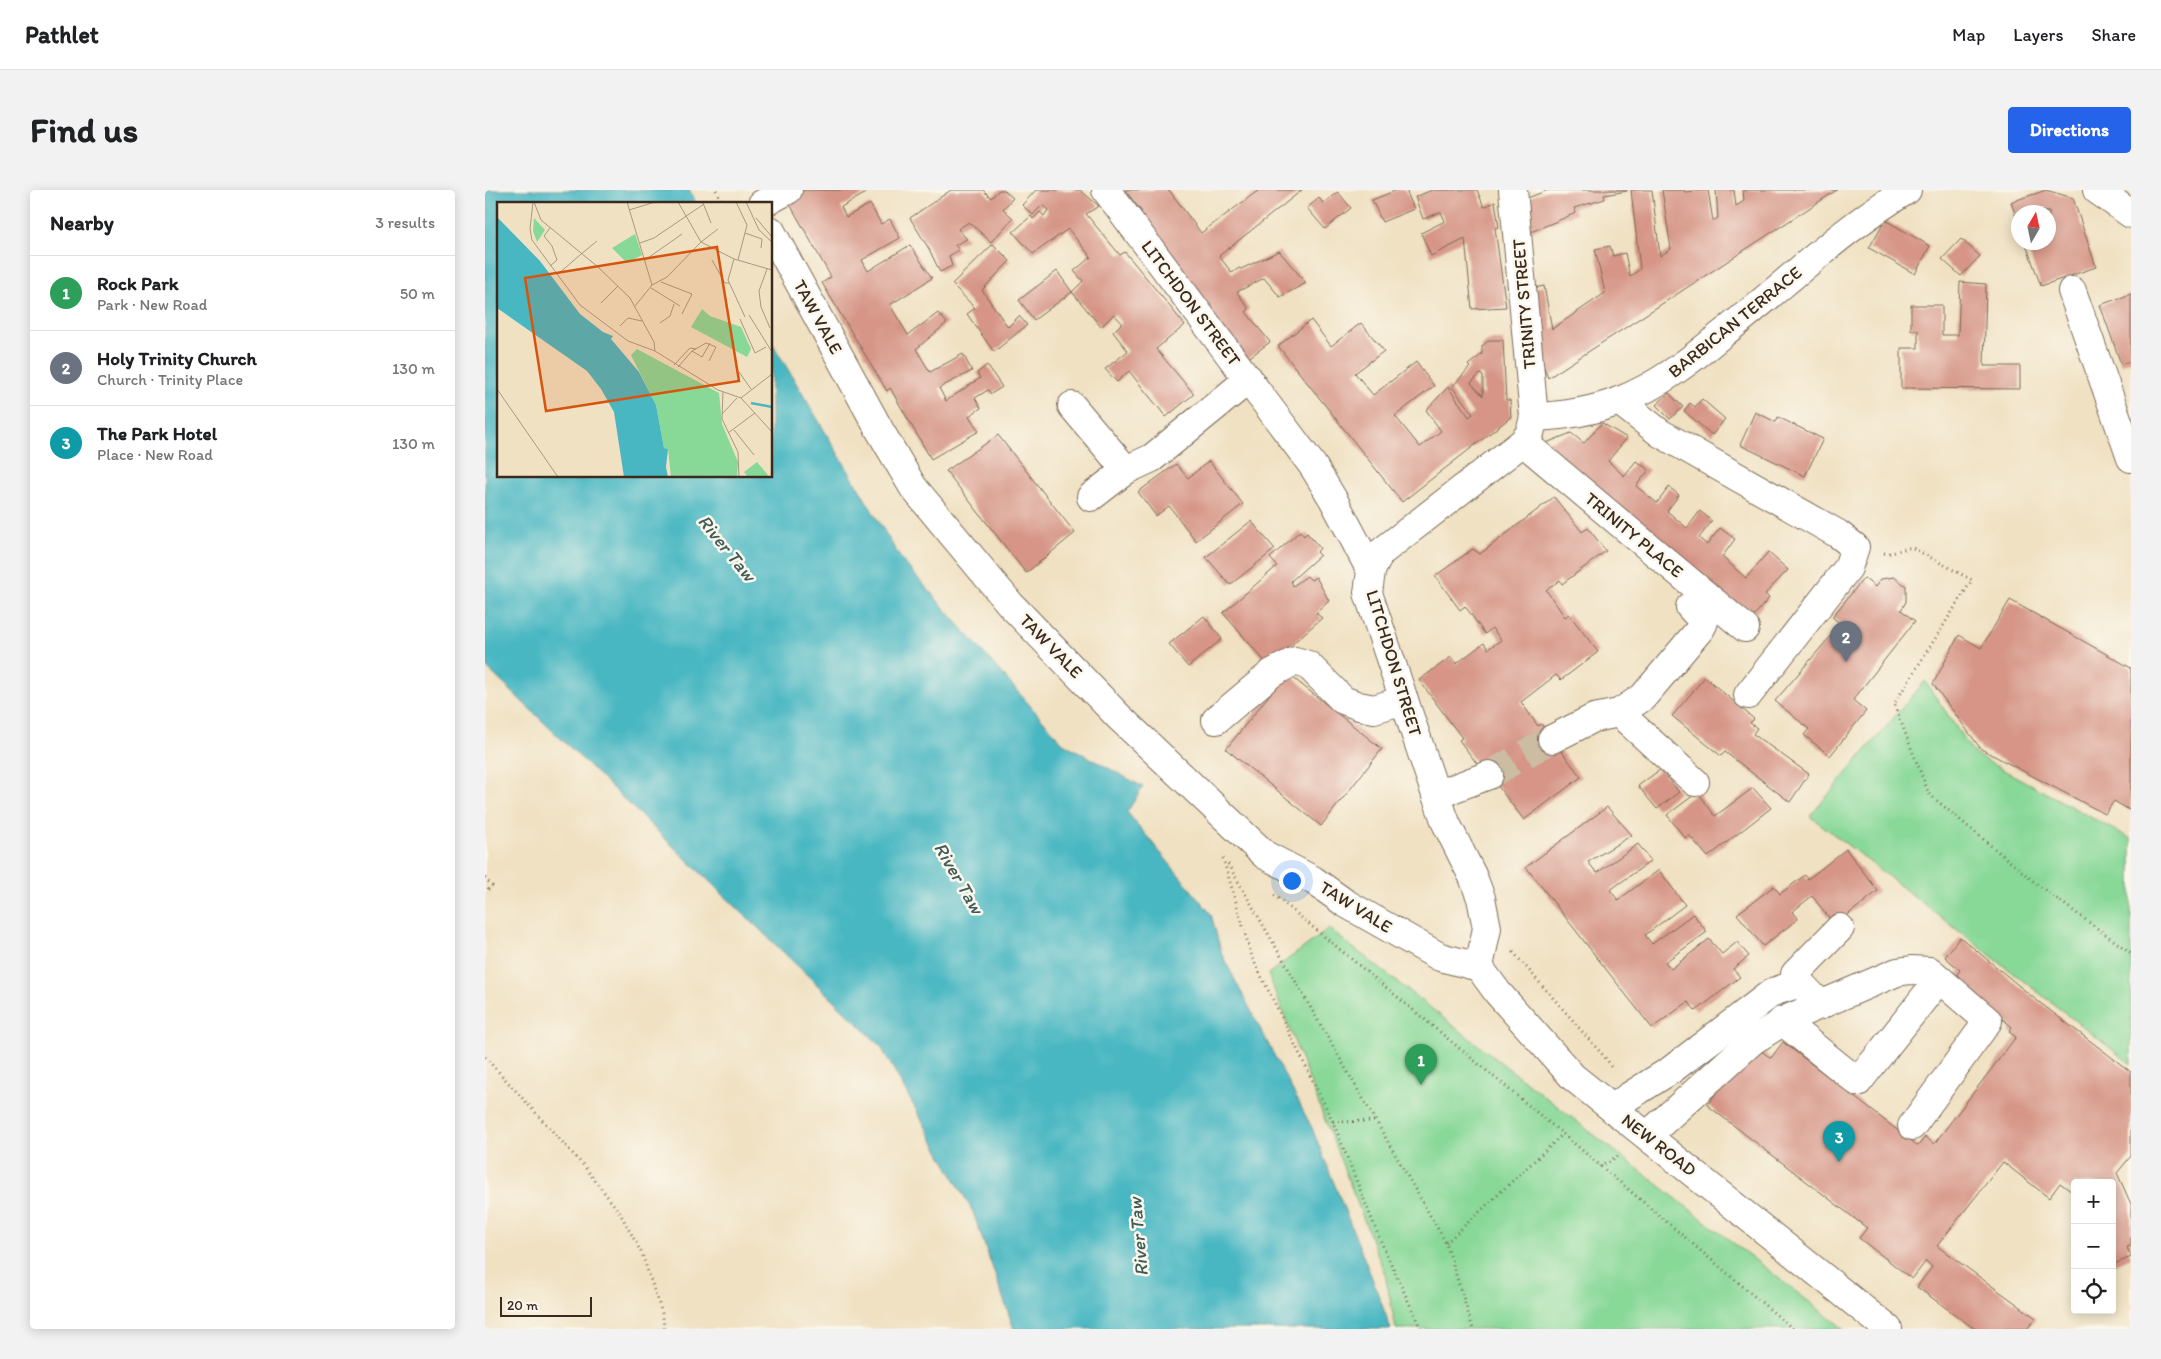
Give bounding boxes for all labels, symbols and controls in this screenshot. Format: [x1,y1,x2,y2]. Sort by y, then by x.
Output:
text: Pathlet [25,20,99,49]
text: Map [1952,24,1985,46]
text: Layers [2013,24,2063,46]
text: Share [2091,24,2136,46]
button: Directions [2008,107,2131,153]
text: Find us [30,109,138,151]
inset map [497,202,773,478]
north arrow [2011,205,2056,250]
text: Nearby [50,210,114,235]
text: 3 results [375,213,435,232]
street label: LITCHDON STREET [1137,236,1245,370]
street label: TRINITY STREET [1507,238,1541,370]
street label: BARBICAN TERRACE [1664,261,1806,383]
text: Rock Park [97,272,179,295]
street label: TAW VALE [789,276,847,358]
text: 1 [62,284,70,303]
text: 50 m [400,284,435,303]
text: Park · New Road [97,295,207,314]
text: Holy Trinity Church [97,347,257,370]
text: 2 [62,359,70,378]
text: 130 m [392,359,435,378]
text: Church · Trinity Place [97,370,243,389]
text: The Park Hotel [97,422,217,445]
text: 3 [62,434,70,453]
text: 130 m [392,434,435,453]
text: Place · New Road [97,445,213,464]
street label: TRINITY PLACE [1580,487,1688,583]
water label: River Taw [693,510,762,588]
street label: LITCHDON STREET [1361,587,1427,739]
street label: TAW VALE [1015,609,1087,683]
pin: 2 [1830,621,1862,662]
water label: River Taw [929,838,990,920]
your location [1279,868,1305,894]
street label: TAW VALE [1316,876,1396,938]
pin: 1 [1405,1044,1437,1085]
street label: NEW ROAD [1617,1109,1701,1181]
pin: 3 [1823,1121,1855,1162]
map controls [2071,1179,2116,1314]
button: + [2071,1179,2116,1224]
water label: River Taw [1123,1195,1153,1277]
button: − [2071,1224,2116,1269]
button: locate [2071,1269,2116,1314]
scale bar [500,1294,593,1317]
text: 20 m [507,1297,538,1314]

